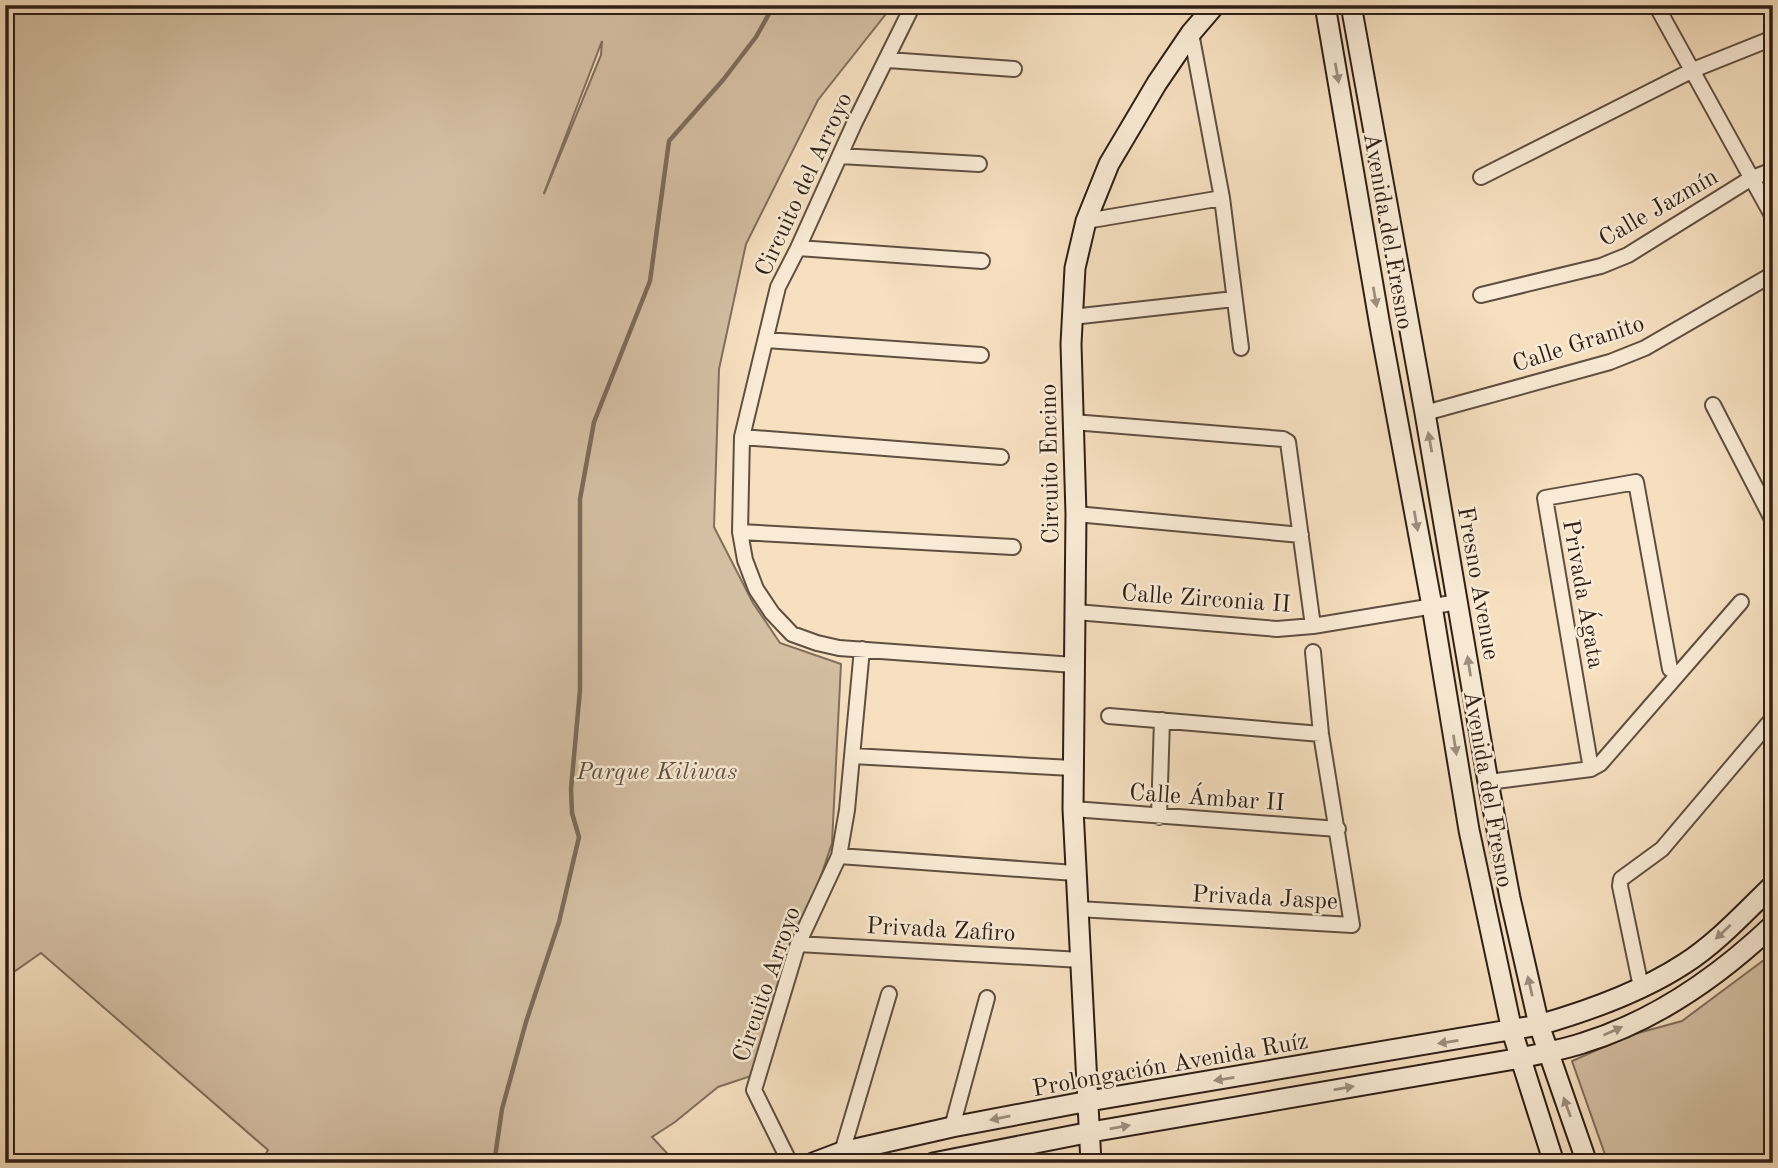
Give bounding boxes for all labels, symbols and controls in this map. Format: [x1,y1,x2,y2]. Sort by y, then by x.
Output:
one-way arrow [1332,62,1343,84]
street label: Circuito del Arroyo [752,89,858,280]
street label: Avenida del Fresno [1358,131,1416,331]
street label: Calle Jazmín [1596,165,1722,252]
one-way arrow [1370,286,1381,308]
street label: Calle Granito [1510,312,1648,378]
street label: Circuito Encino [1038,384,1064,544]
one-way arrow [1424,431,1435,453]
street label: Fresno Avenue [1452,505,1502,662]
one-way arrow [1411,510,1422,532]
street label: Privada Ágata [1557,517,1611,671]
street label: Calle Zirconia II [1120,582,1291,618]
one-way arrow [1463,655,1474,677]
street label: Avenida del Fresno [1458,689,1516,889]
one-way arrow [1450,734,1461,756]
park label: Parque Kiliwas [576,761,737,785]
street label: Calle Ámbar II [1128,778,1286,816]
street label: Privada Jaspe [1191,883,1339,915]
street label: Circuito Arroyo [730,904,806,1065]
street label: Privada Zafiro [866,915,1016,947]
one-way arrow [1715,923,1732,939]
one-way arrow [1524,975,1535,997]
one-way arrow [1603,1025,1623,1037]
street label: Prolongación Avenida Ruíz [1031,1030,1310,1102]
one-way arrow [1437,1037,1459,1048]
one-way arrow [1213,1074,1235,1085]
one-way arrow [1333,1082,1355,1093]
one-way arrow [1562,1097,1573,1118]
one-way arrow [989,1113,1011,1124]
one-way arrow [1109,1121,1131,1132]

